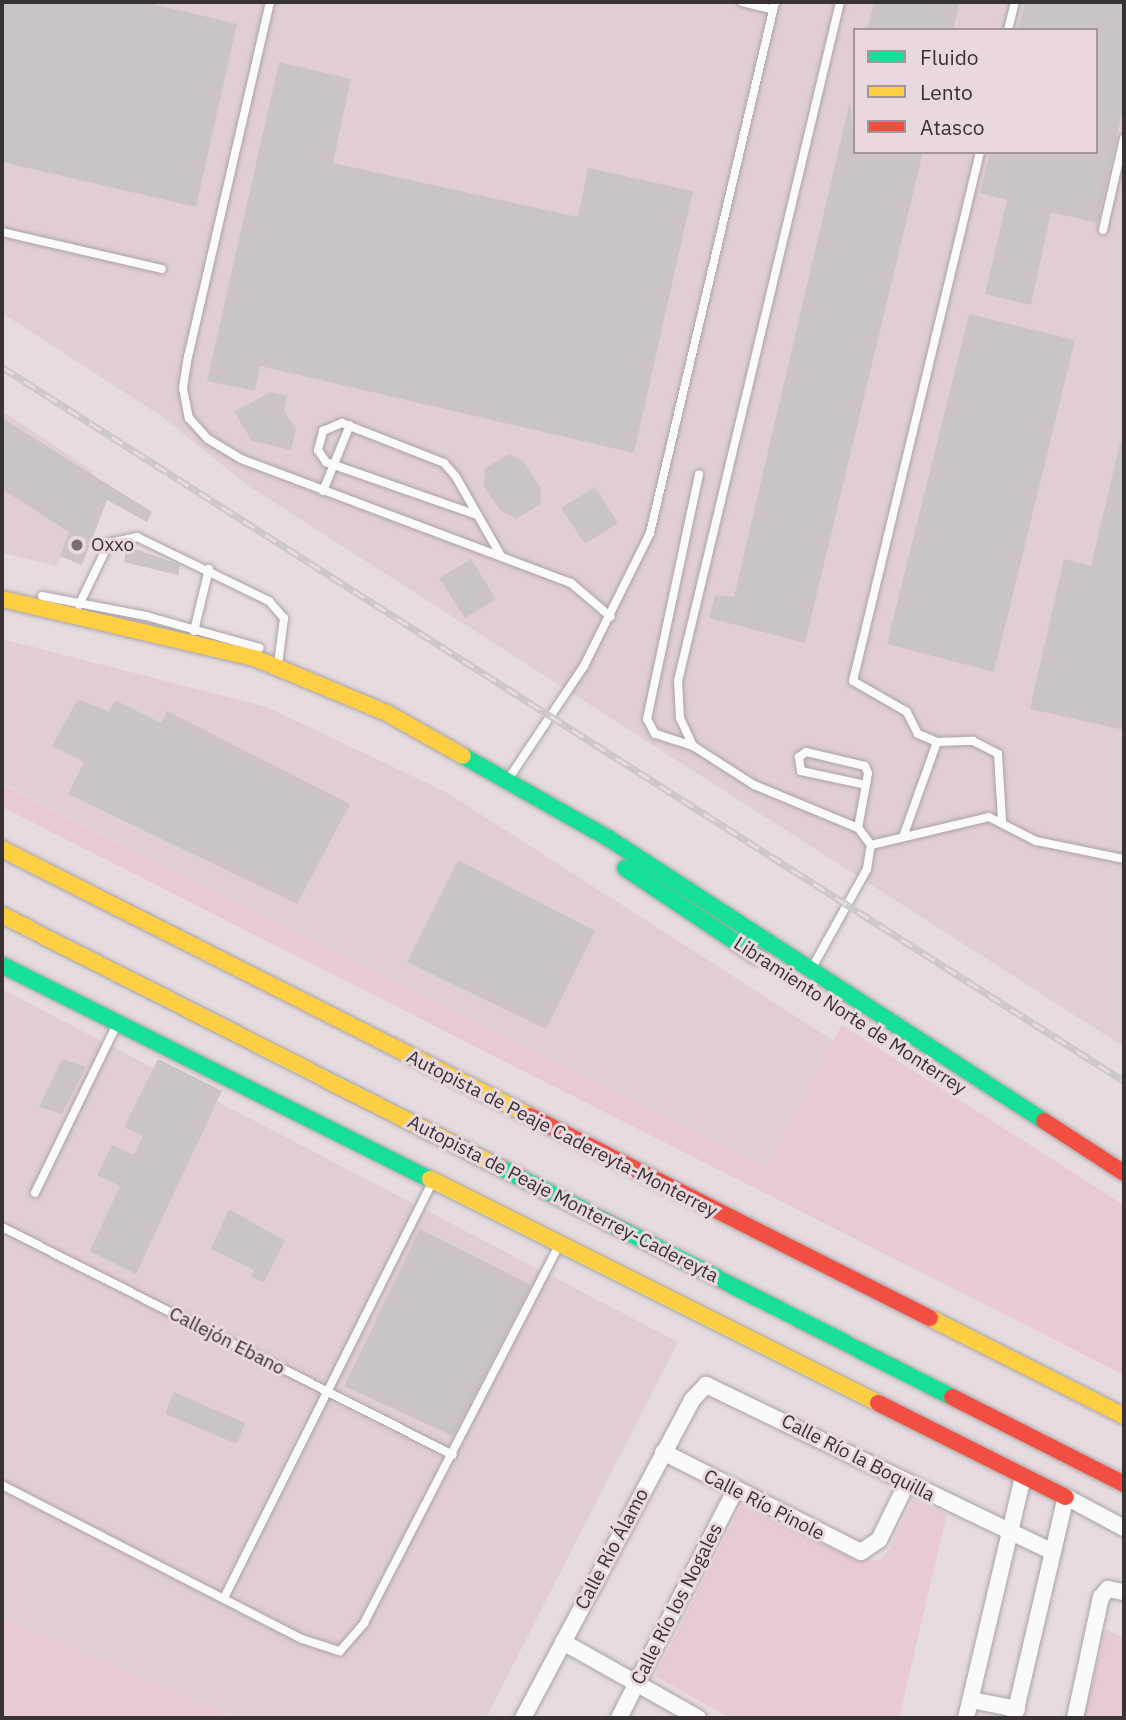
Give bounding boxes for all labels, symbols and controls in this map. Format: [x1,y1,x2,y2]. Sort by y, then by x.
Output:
legend [853,28,1098,154]
text: Fluido [920,43,979,71]
text: Lento [920,78,973,106]
text: Atasco [920,113,984,141]
place label: Oxxo [91,534,134,556]
marker: Oxxo [69,537,85,553]
street label: Libramiento Norte de Monterrey [729,932,971,1100]
street label: Autopista de Peaje Cadereyta-Monterrey [403,1045,721,1223]
street label: Autopista de Peaje Monterrey-Cadereyta [404,1110,722,1288]
street label: Callejón Ebano [165,1302,289,1380]
street label: Calle Río la Boquilla [778,1409,938,1507]
street label: Calle Río Pinole [700,1465,828,1545]
street label: Calle Río Álamo [571,1485,653,1613]
street label: Calle Río los Nogales [626,1520,728,1688]

